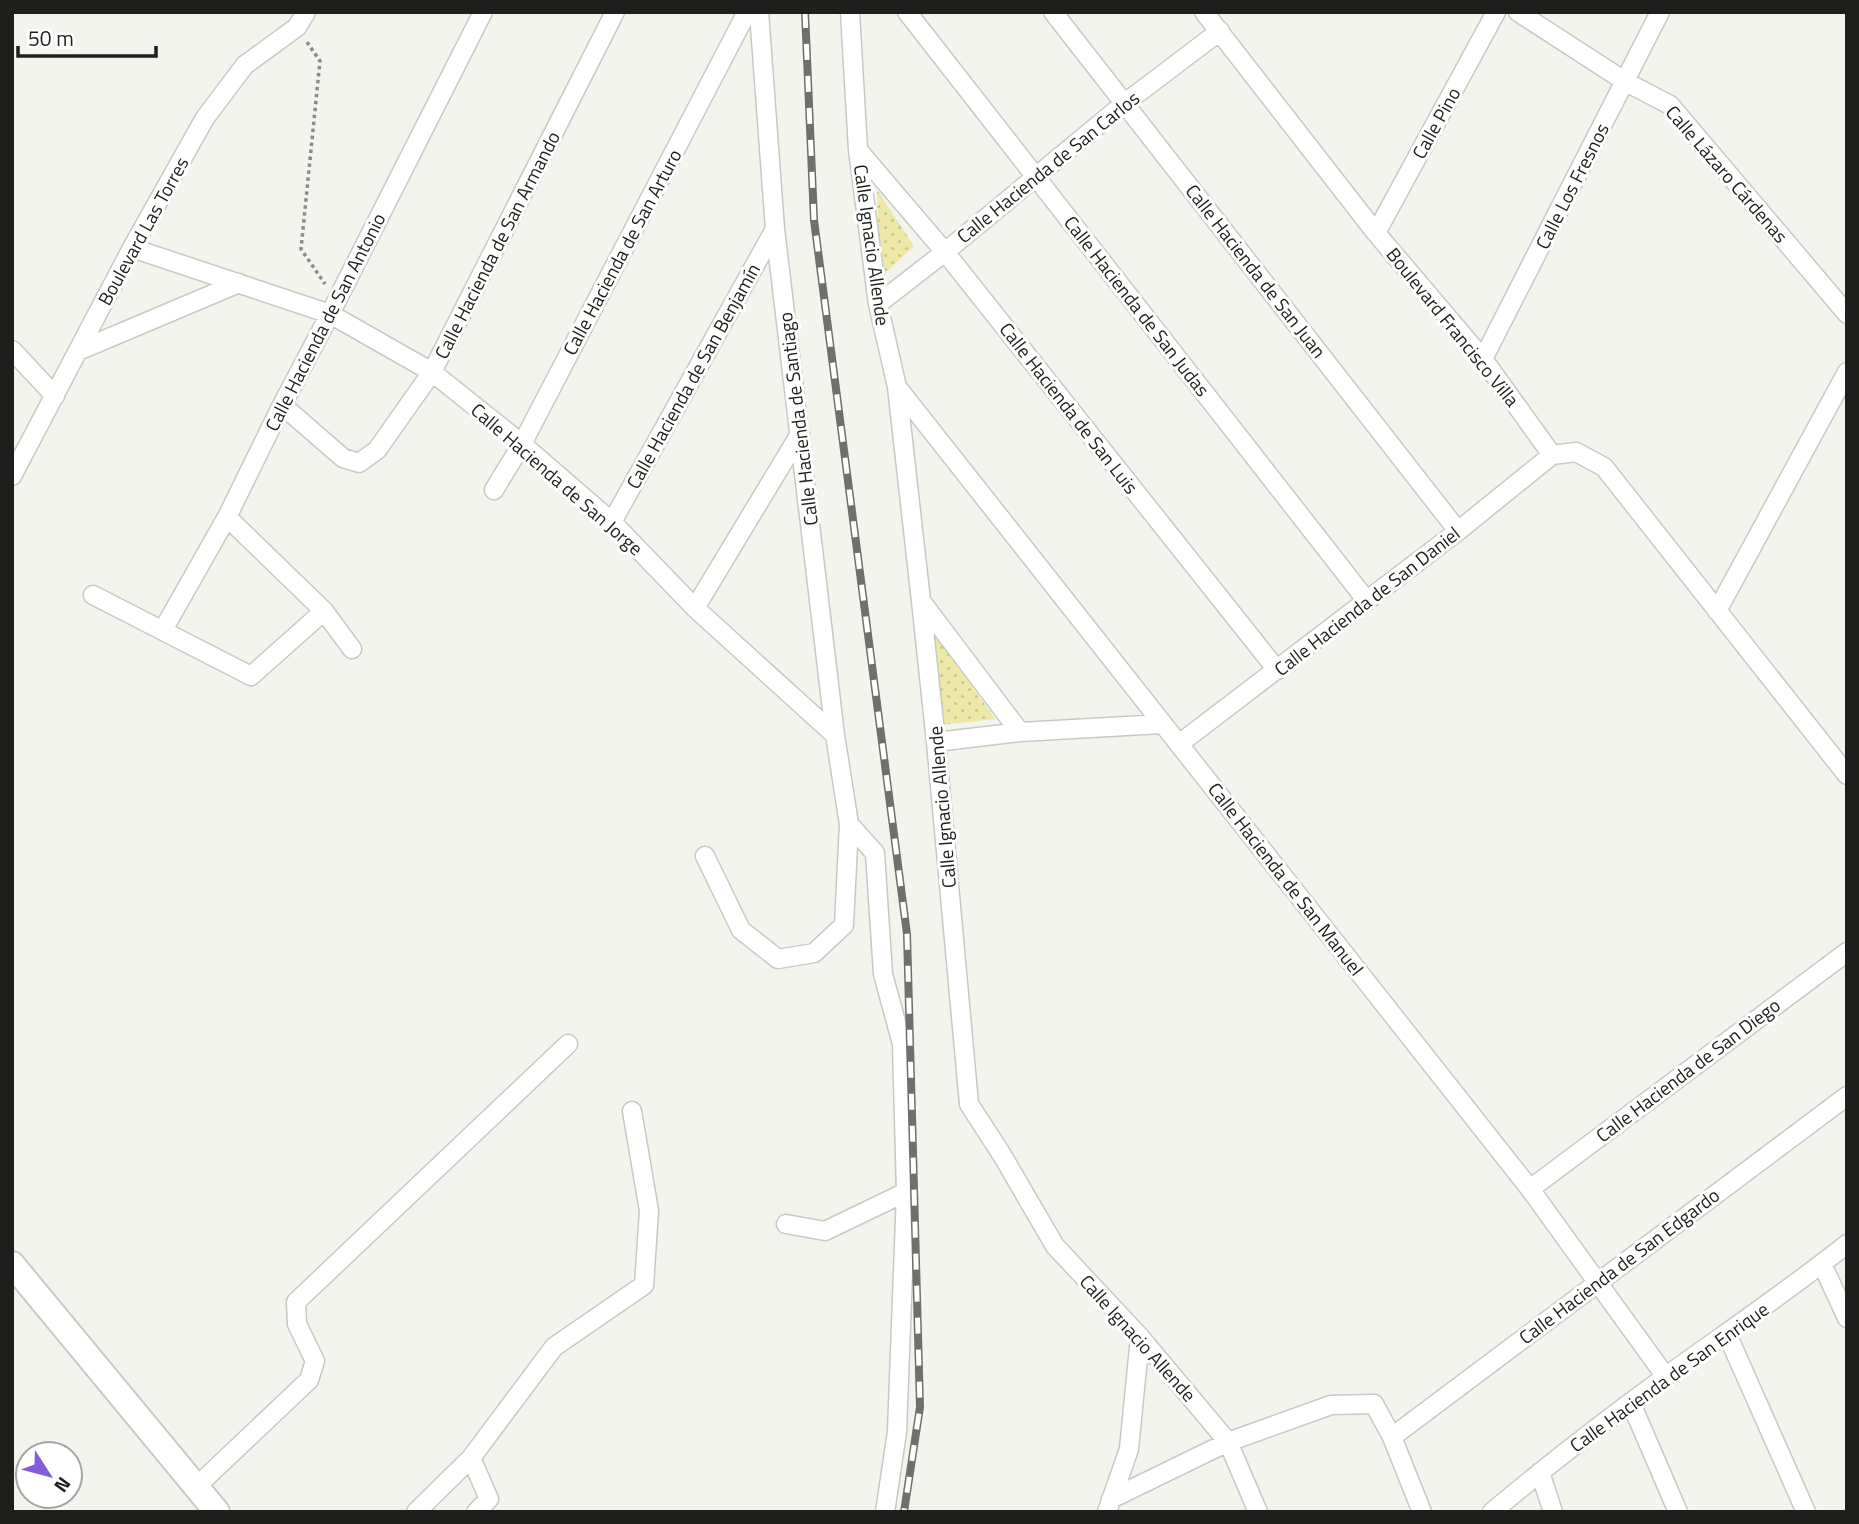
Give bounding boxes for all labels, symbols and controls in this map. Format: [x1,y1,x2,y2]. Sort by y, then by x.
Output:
scale bar [18,14,156,58]
text: 50 m [28,22,74,54]
street label: Calle Pino [1404,82,1467,164]
street label: Calle Hacienda de San Carlos [950,83,1146,250]
street label: Calle Lázaro Cárdenas [1659,98,1796,249]
street label: Calle Los Fresnos [1527,118,1616,254]
street label: Calle Hacienda de San Armando [426,126,567,364]
street label: Calle Hacienda de San Arturo [555,143,688,360]
street label: Boulevard Las Torres [90,151,196,310]
street label: Calle Ignacio Allende [847,162,898,327]
street label: Calle Hacienda de San Juan [1179,177,1334,364]
street label: Calle Hacienda de San Antonio [257,208,392,436]
street label: Calle Hacienda de San Judas [1057,209,1217,403]
street label: Boulevard Francisco Villa [1380,241,1527,413]
street label: Calle Hacienda de San Benjamín [618,258,767,494]
street label: Calle Hacienda de Santiago [770,311,825,527]
street label: Calle Hacienda de San Luis [993,316,1146,500]
street label: Calle Hacienda de San Jorge [465,396,650,562]
street label: Calle Hacienda de San Daniel [1268,519,1466,682]
street label: Calle Ignacio Allende [920,725,963,889]
street label: Calle Hacienda de San Manuel [1202,776,1371,982]
street label: Calle Hacienda de San Diego [1589,990,1786,1149]
street label: Calle Hacienda de San Edgardo [1512,1180,1725,1351]
street label: Calle Ignacio Allende [1073,1268,1204,1408]
street label: Calle Hacienda de San Enrique [1563,1294,1774,1459]
north arrow [14,1440,84,1510]
text: N [48,1471,79,1499]

